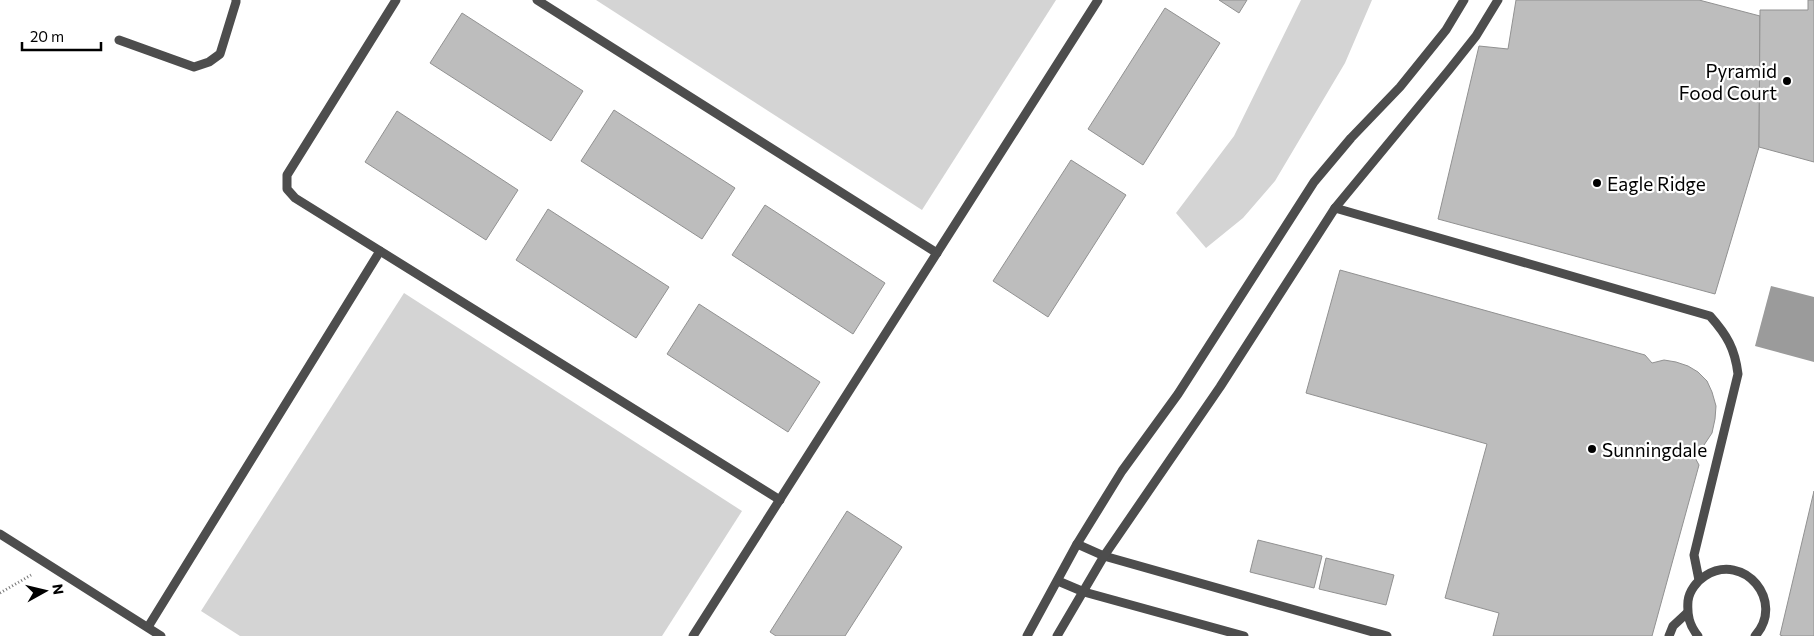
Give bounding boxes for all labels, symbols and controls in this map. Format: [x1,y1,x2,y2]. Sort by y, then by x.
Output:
scale bar [22,20,101,52]
text: 20 m [30,27,64,45]
place label: Pyramid Food Court [1679,59,1777,104]
marker: Pyramid Food Court [1781,75,1793,87]
place label: Eagle Ridge [1607,172,1706,195]
marker: Eagle Ridge [1591,177,1603,189]
place label: Sunningdale [1602,438,1707,461]
marker: Sunningdale [1586,443,1598,455]
north arrow [20,566,70,616]
text: N [49,583,68,596]

